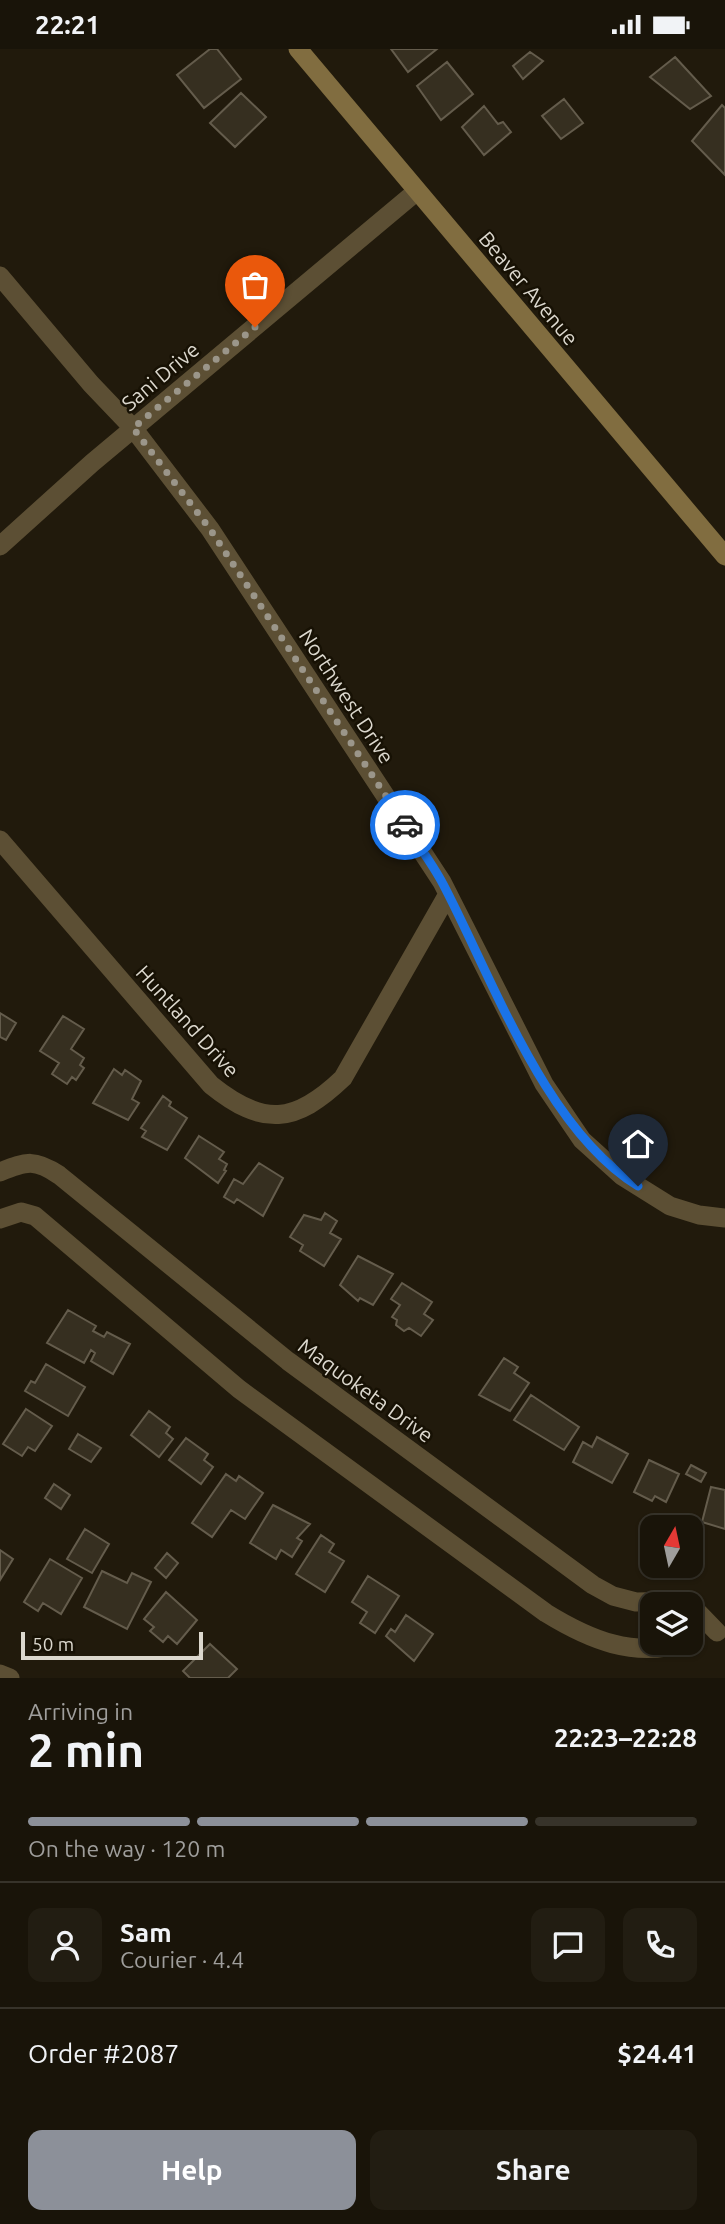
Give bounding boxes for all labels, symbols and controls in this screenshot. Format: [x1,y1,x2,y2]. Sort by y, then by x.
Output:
text: 22:21 [35,10,100,39]
street label: Beaver Avenue [474,226,584,350]
pin [225,255,285,327]
icon: bag [236,266,274,304]
street label: Sani Drive [117,337,203,415]
street label: Northwest Drive [295,624,399,768]
courier [370,790,440,860]
icon: car [386,806,424,844]
street label: Huntland Drive [132,960,244,1082]
pin [608,1114,668,1186]
icon: home [619,1125,657,1163]
street label: Maquoketa Drive [294,1333,438,1447]
north arrow [640,1515,704,1579]
map controls [640,1515,703,1655]
button: layers [640,1592,703,1655]
scale bar [21,1629,203,1661]
text: 50 m [32,1633,74,1655]
text: Arriving in [28,1699,133,1724]
text: 22:23–22:28 [554,1723,697,1752]
text: 2 min [28,1724,144,1776]
text: On the way · 120 m [28,1836,225,1861]
button: person [28,1908,102,1982]
button: chat [531,1908,605,1982]
button: phone [623,1908,697,1982]
text: Sam [120,1918,172,1947]
text: Courier · 4.4 [120,1947,244,1972]
text: Order #2087 [28,2039,179,2068]
text: $24.41 [617,2039,697,2068]
button: Help [28,2130,356,2210]
button: Share [370,2130,697,2210]

